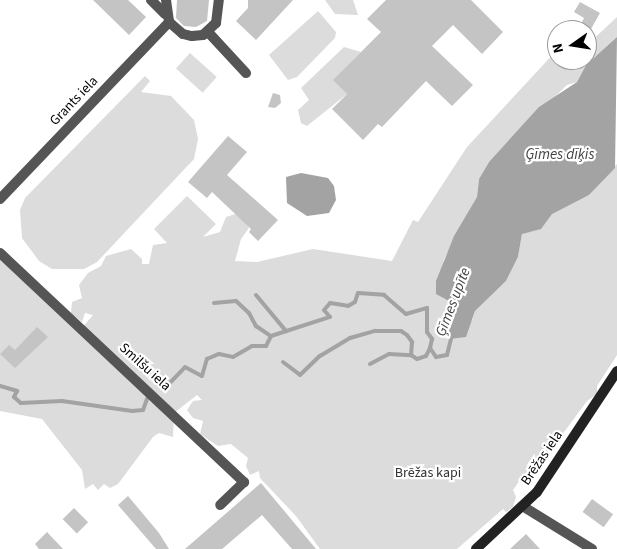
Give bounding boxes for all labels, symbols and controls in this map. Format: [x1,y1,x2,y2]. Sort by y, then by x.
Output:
north arrow [547,20,597,70]
text: N [548,41,569,55]
street label: Grants iela [46,73,102,129]
water label: Ģīmes dīķis [526,146,594,164]
water label: Ģīmes upīte [432,265,474,339]
street label: Smilšu iela [116,340,174,394]
street label: Brēžas iela [518,427,566,489]
park label: Brēžas kapi [395,465,461,481]

